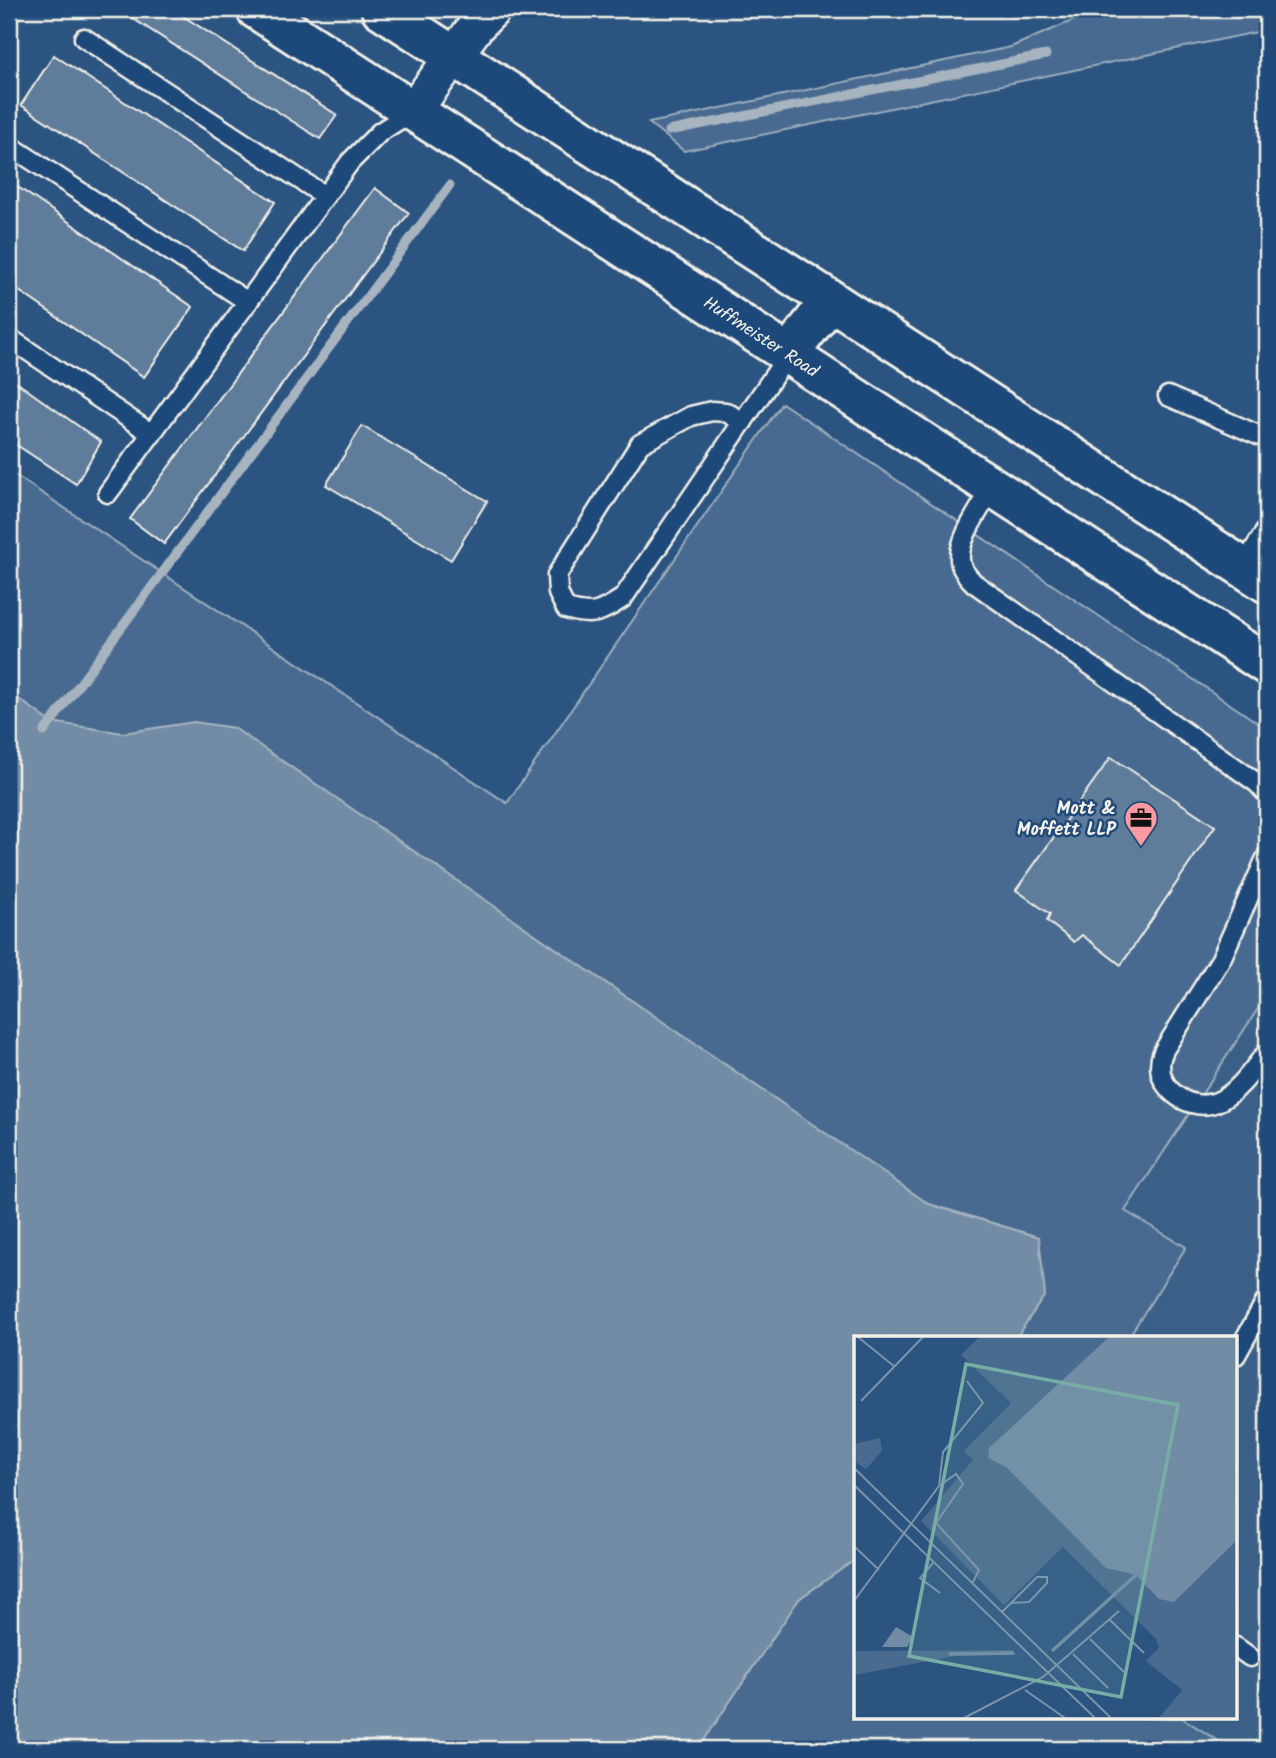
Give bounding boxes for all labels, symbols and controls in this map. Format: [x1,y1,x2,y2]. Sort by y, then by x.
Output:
street label: Huffmeister Road [696,290,825,387]
place label: Mott & Moffett LLP [1017,795,1117,845]
office icon: Mott & Moffett LLP [1122,799,1160,848]
inset map [854,1336,1238,1720]

